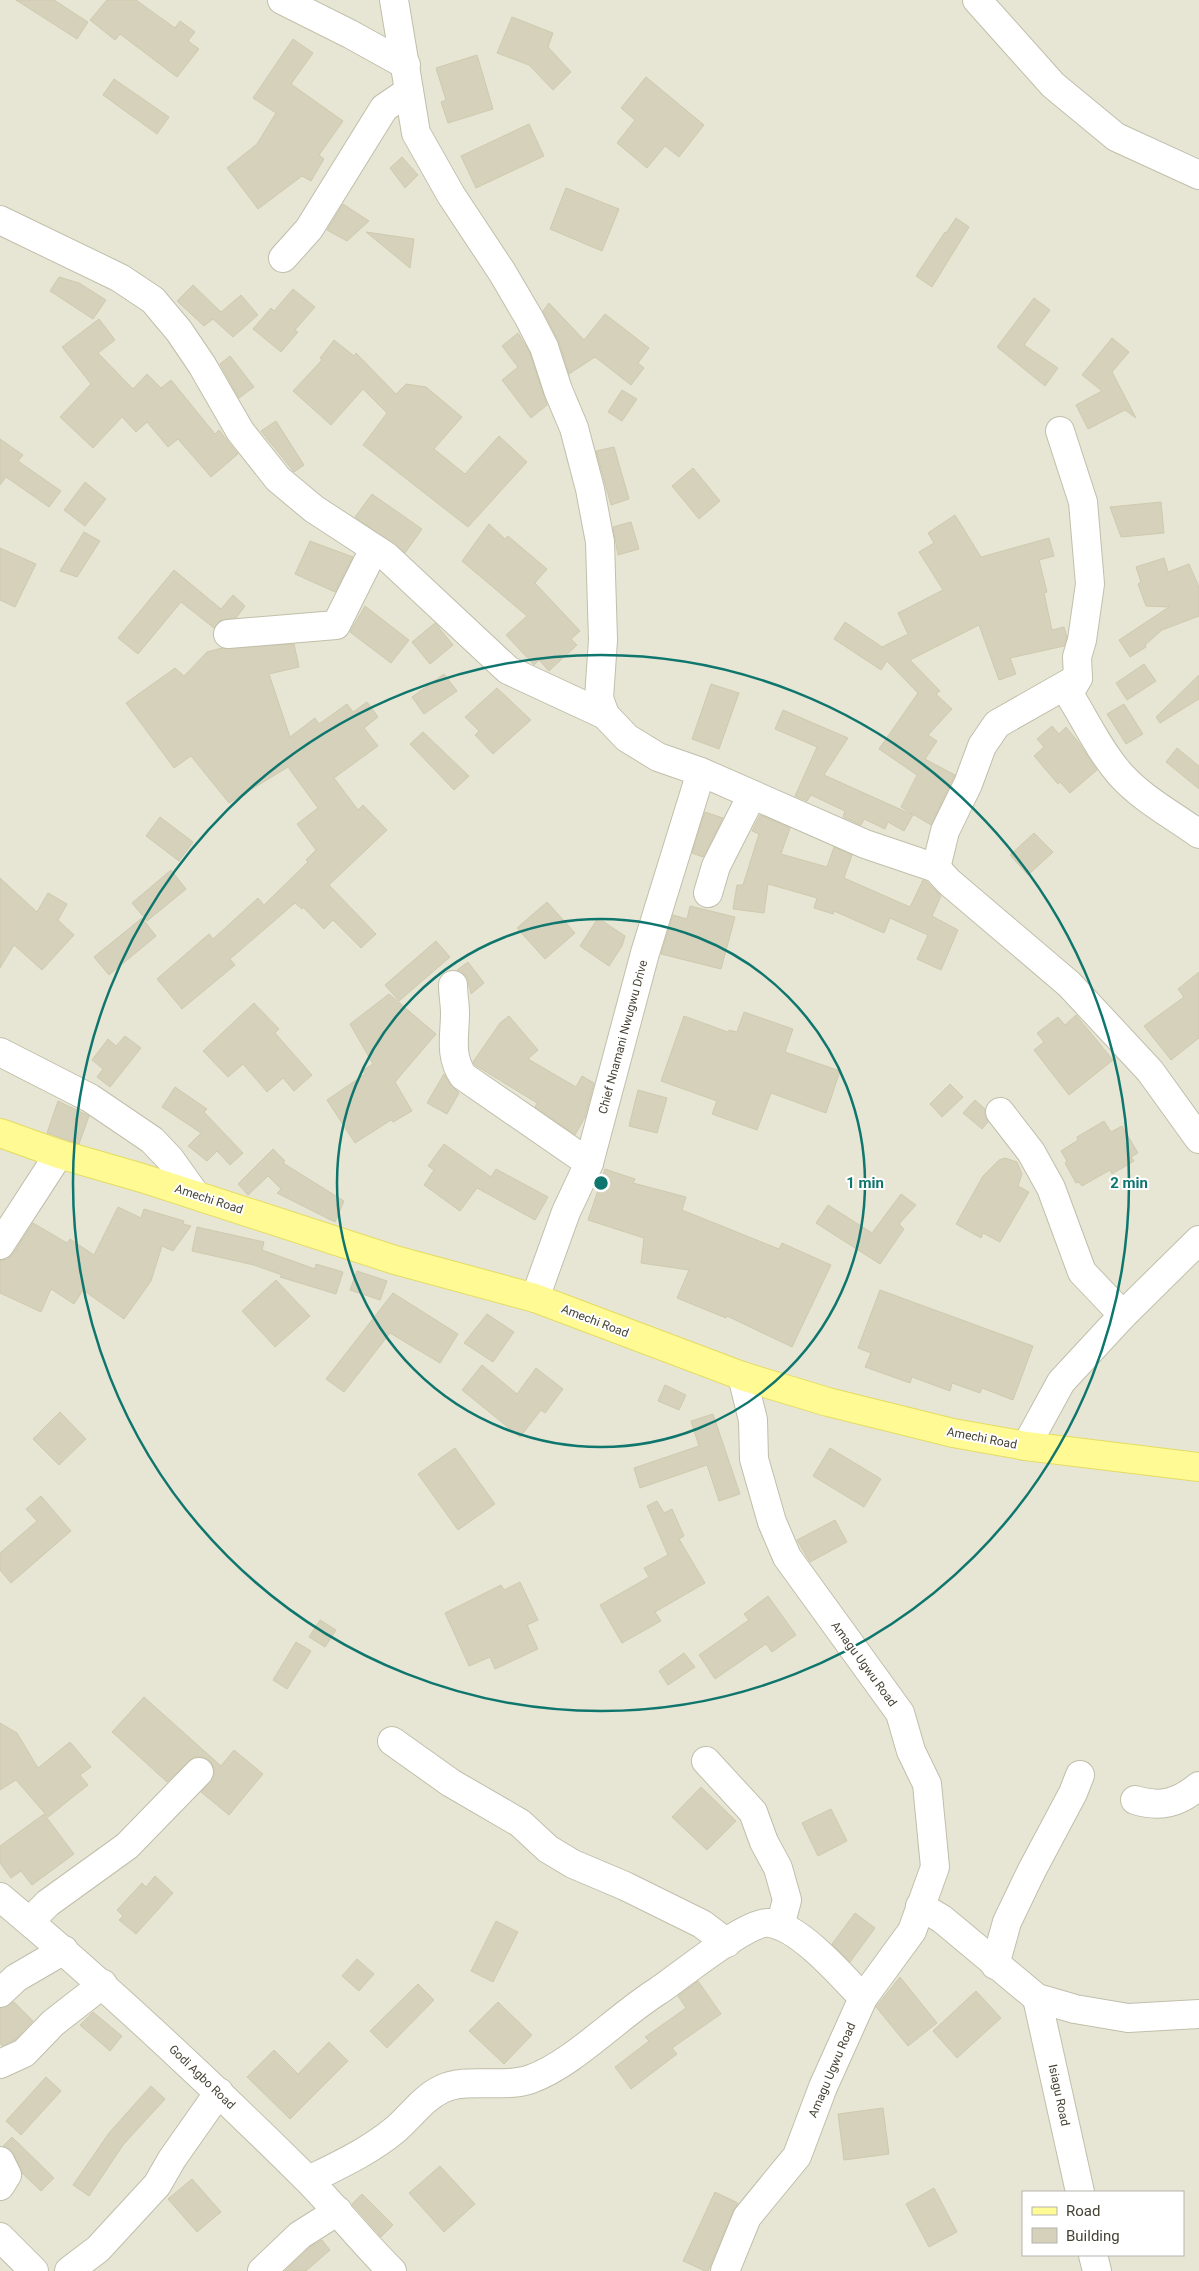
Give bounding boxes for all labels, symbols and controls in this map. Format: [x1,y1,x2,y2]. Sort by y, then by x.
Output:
street label: Chief Nnamani Nwugwu Drive [596,959,650,1115]
centre of rings [592,1174,610,1192]
text: 1 min [846,1174,884,1192]
text: 2 min [1110,1174,1148,1192]
street label: Amechi Road [173,1181,245,1217]
street label: Amechi Road [559,1302,631,1340]
street label: Amechi Road [946,1424,1018,1452]
street label: Amagu Ugwu Road [828,1619,900,1709]
street label: Amagu Ugwu Road [806,2020,858,2120]
street label: Godi Agbo Road [166,2042,238,2112]
street label: Isiagu Road [1046,2063,1072,2127]
legend [1022,2191,1184,2256]
text: Road [1066,2202,1100,2220]
text: Building [1066,2227,1120,2245]

